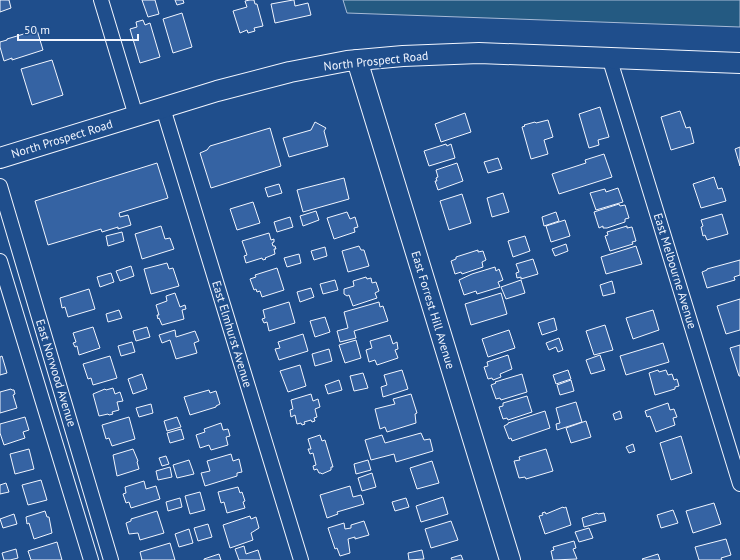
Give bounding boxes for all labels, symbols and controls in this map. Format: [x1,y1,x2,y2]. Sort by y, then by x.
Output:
scale bar [18,16,138,42]
text: 50 m [24,22,50,37]
street label: North Prospect Road [323,48,429,73]
street label: North Prospect Road [9,116,114,161]
street label: East Melbourne Avenue [651,211,700,331]
street label: East Forrest Hill Avenue [408,249,459,371]
street label: East Elmhurst Avenue [209,279,256,389]
street label: East Norwood Avenue [33,317,80,428]

